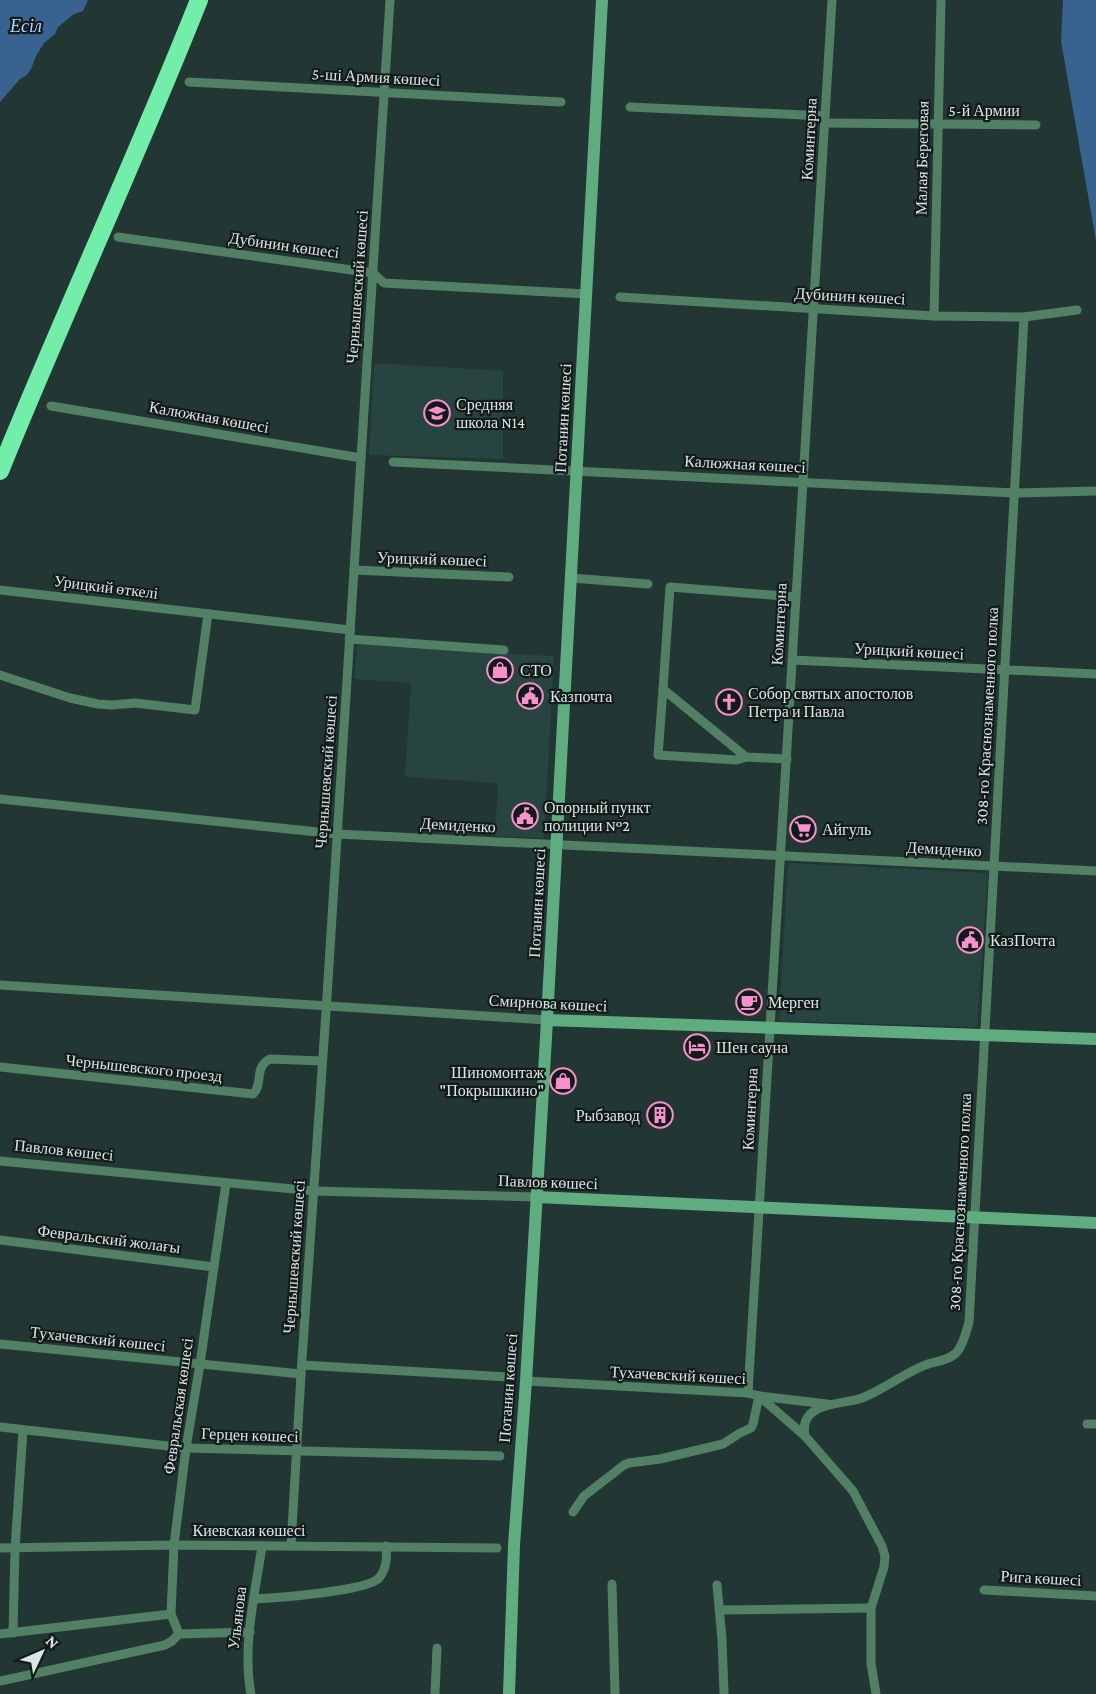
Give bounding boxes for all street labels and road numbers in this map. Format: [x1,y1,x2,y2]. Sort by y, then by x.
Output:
street label: 5-ші Армия көшесі [311,65,441,90]
street label: Коминтерна [798,97,821,181]
street label: Малая Береговая [913,100,933,215]
street label: 5-й Армии [948,102,1020,120]
street label: Чернышевский көшесі [343,209,372,364]
street label: Дубинин көшесі [228,229,341,262]
street label: Дубинин көшесі [794,285,907,308]
street label: Потанин көшесі [552,362,574,473]
street label: Калюжная көшесі [148,398,271,436]
street label: Калюжная көшесі [684,452,807,476]
street label: Урицкий көшесі [377,549,488,570]
street label: Урицкий өткелі [53,572,160,603]
street label: Коминтерна [768,582,791,666]
street label: 308-го Краснознаменного полка [973,607,1002,825]
street label: Урицкий көшесі [854,640,965,663]
street label: Чернышевский көшесі [312,694,341,849]
street label: Демиденко [420,815,496,836]
street label: Демиденко [906,839,982,860]
street label: Потанин көшесі [526,847,548,958]
street label: Смирнова көшесі [488,991,608,1016]
street label: Чернышевского проезд [65,1051,223,1086]
street label: Коминтерна [739,1067,762,1151]
street label: 308-го Краснознаменного полка [946,1093,975,1311]
street label: Павлов көшесі [14,1136,115,1164]
street label: Павлов көшесі [498,1172,599,1192]
street label: Чернышевский көшесі [280,1179,309,1334]
street label: Февральский жолағы [37,1222,182,1257]
street label: Тухачевский көшесі [29,1323,167,1356]
street label: Потанин көшесі [496,1332,520,1443]
street label: Февральская көшесі [160,1336,197,1475]
street label: Тухачевский көшесі [610,1363,747,1388]
street label: Герцен көшесі [201,1425,300,1446]
street label: Киевская көшесі [192,1522,306,1539]
street label: Рига көшесі [1000,1567,1083,1589]
street label: Ульянова [225,1586,249,1650]

